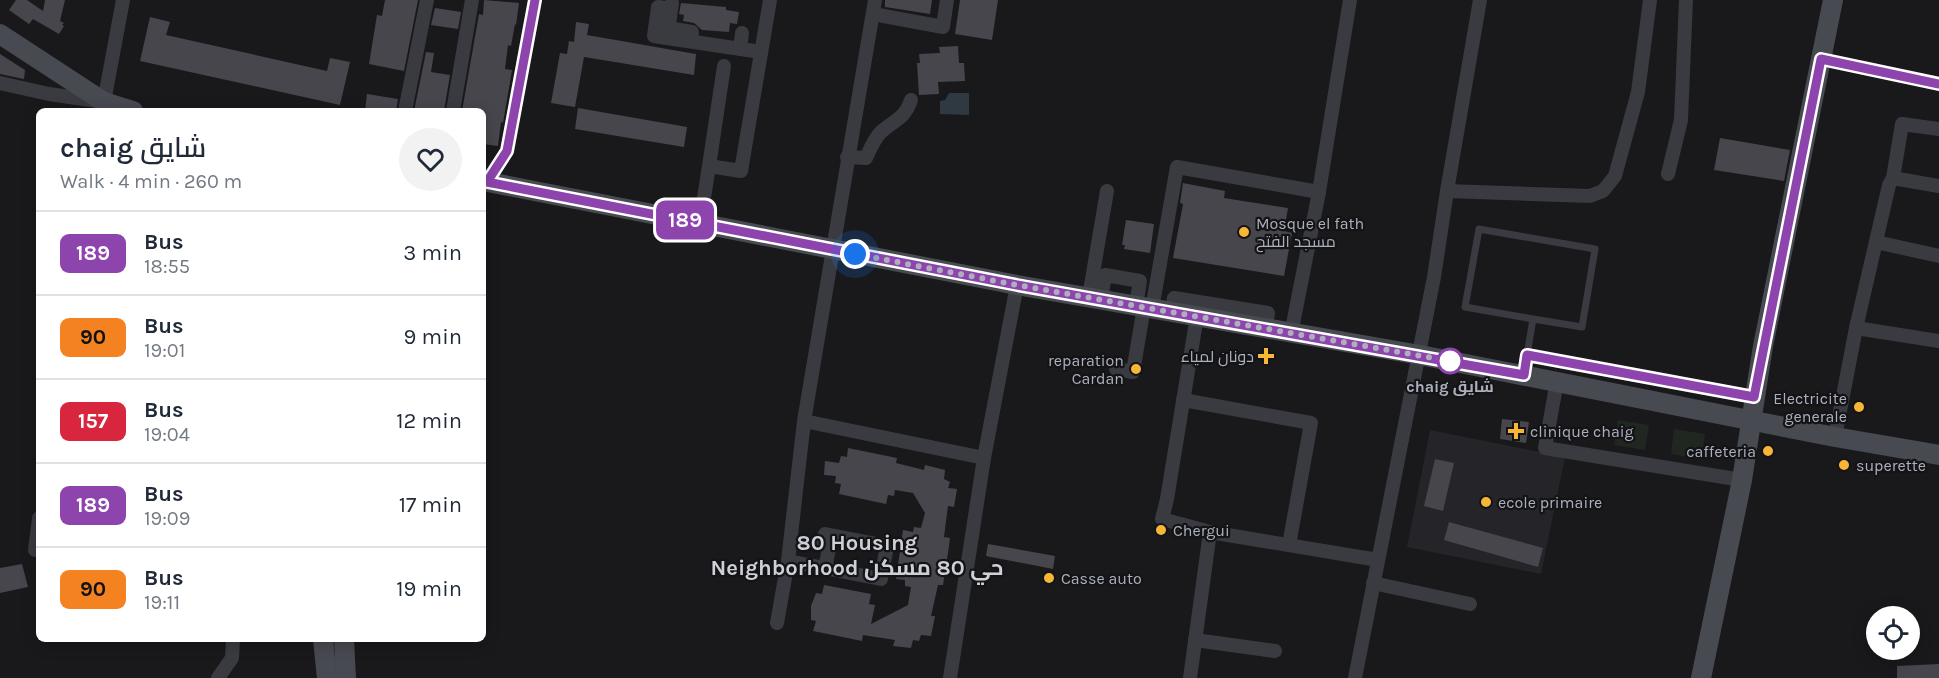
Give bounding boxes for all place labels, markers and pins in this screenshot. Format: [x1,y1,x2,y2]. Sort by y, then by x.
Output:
place label: Mosque el fath مسجد الفتح [1256,214,1364,253]
marker: Mosque el fath مسجد الفتح [1237,225,1251,239]
place label: دونان لمياء [1181,347,1254,367]
marker: chaig شايق [1437,348,1463,374]
marker: دونان لمياء [1259,349,1273,363]
place label: reparation Cardan [1048,351,1124,388]
marker: reparation Cardan [1129,362,1143,376]
place label: chaig شايق [1406,377,1494,396]
place label: Electricite generale [1773,389,1847,426]
marker: Electricite generale [1852,400,1866,414]
marker: clinique chaig [1507,422,1525,440]
place label: clinique chaig [1530,422,1634,441]
place label: caffeteria [1686,442,1756,461]
marker: caffeteria [1761,444,1775,458]
place label: superette [1856,456,1926,475]
marker: superette [1837,458,1851,472]
place label: ecole primaire [1498,493,1602,512]
marker: ecole primaire [1479,495,1493,509]
place label: Chergui [1173,521,1230,540]
marker: Chergui [1154,523,1168,537]
place label: Casse auto [1061,569,1142,588]
marker: Casse auto [1042,571,1056,585]

